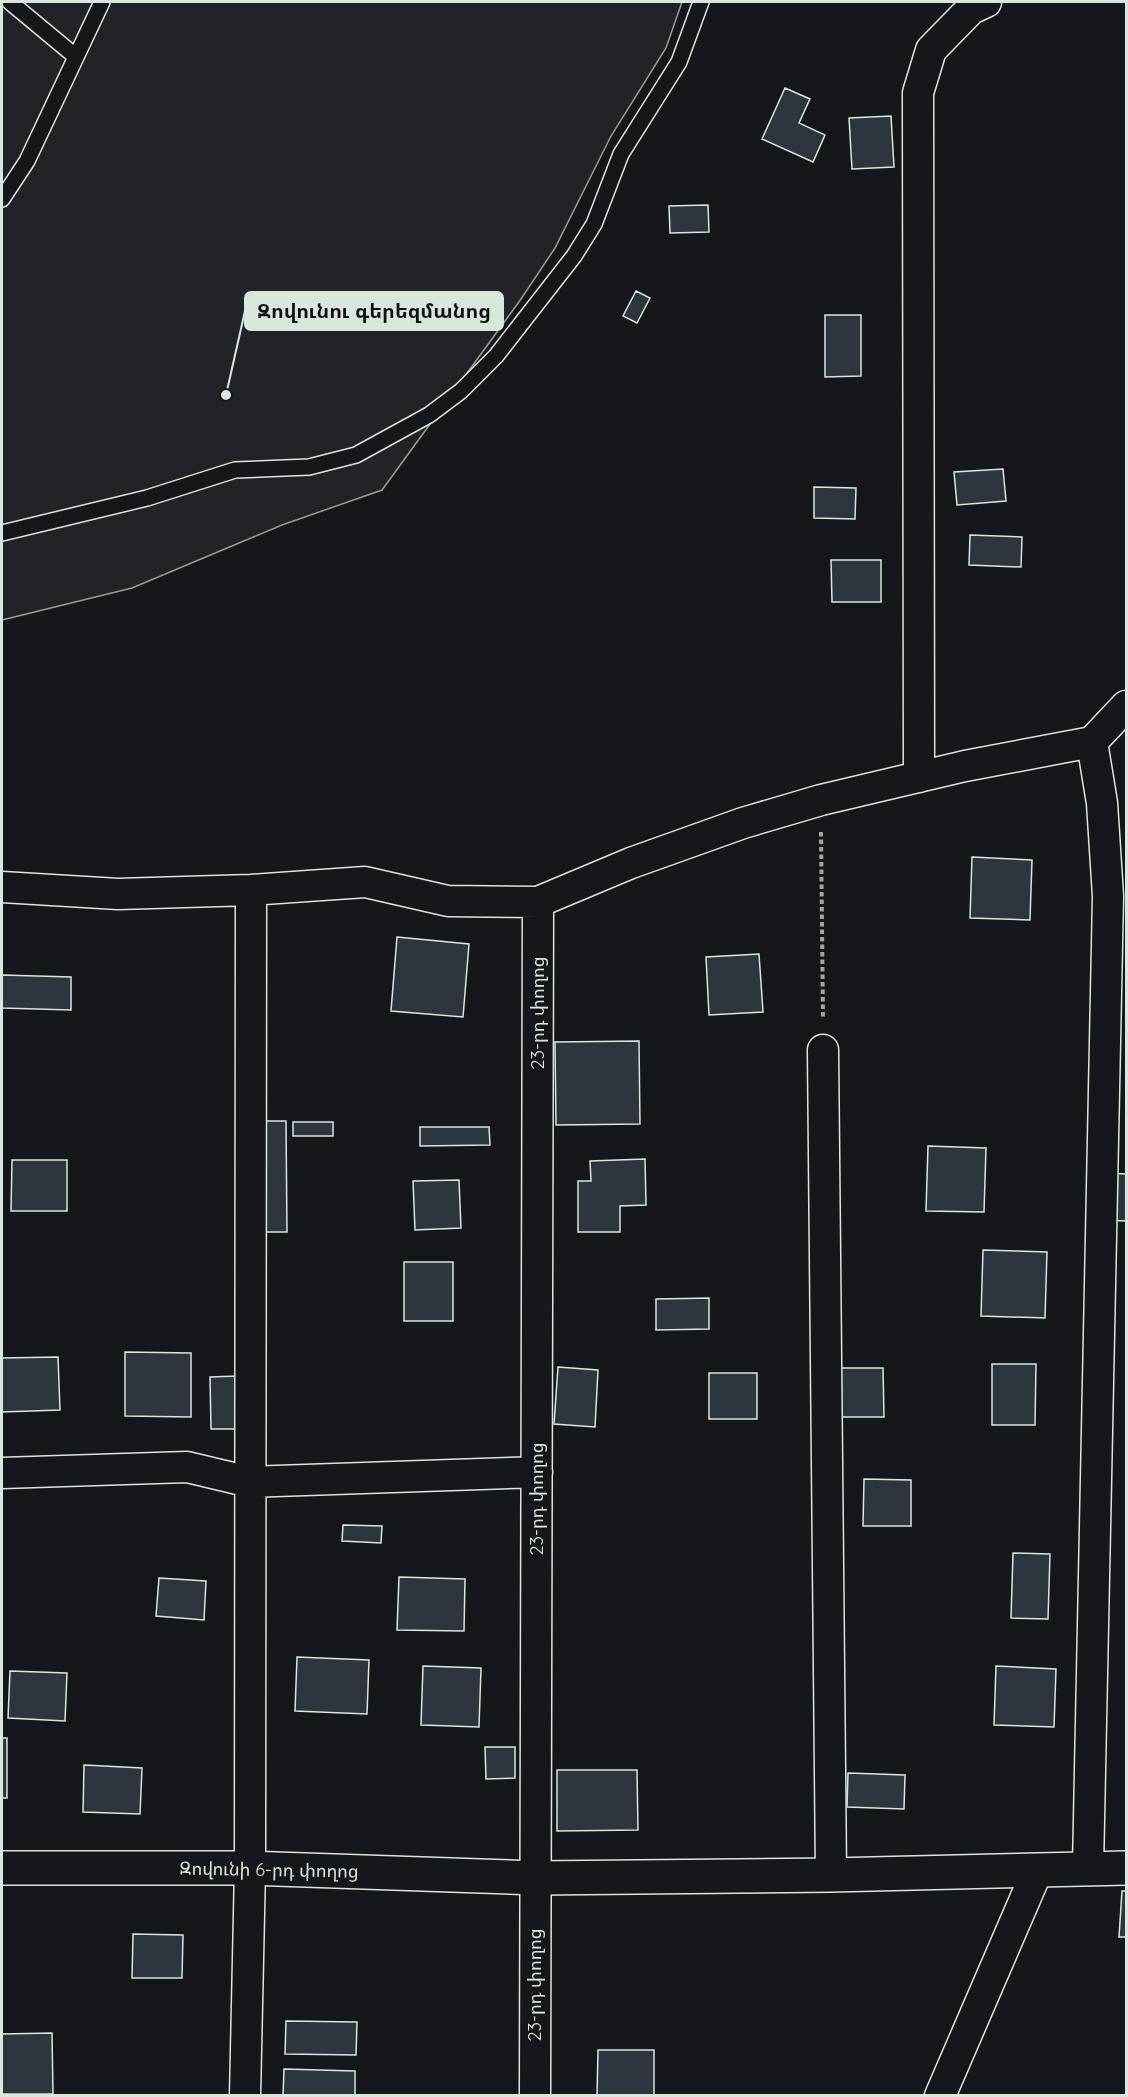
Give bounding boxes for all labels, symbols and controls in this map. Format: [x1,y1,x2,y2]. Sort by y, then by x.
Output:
callout: Զովունու գերեզմանոց [245,292,503,330]
text: Զովունու գերեզմանոց [257,298,491,323]
street label: 23-րդ փողոց [526,957,549,1070]
street label: 23-րդ փողոց [525,1443,548,1556]
street label: Զովունի 6-րդ փողոց [179,1856,359,1883]
street label: 23-րդ փողոց [523,1929,546,2042]

